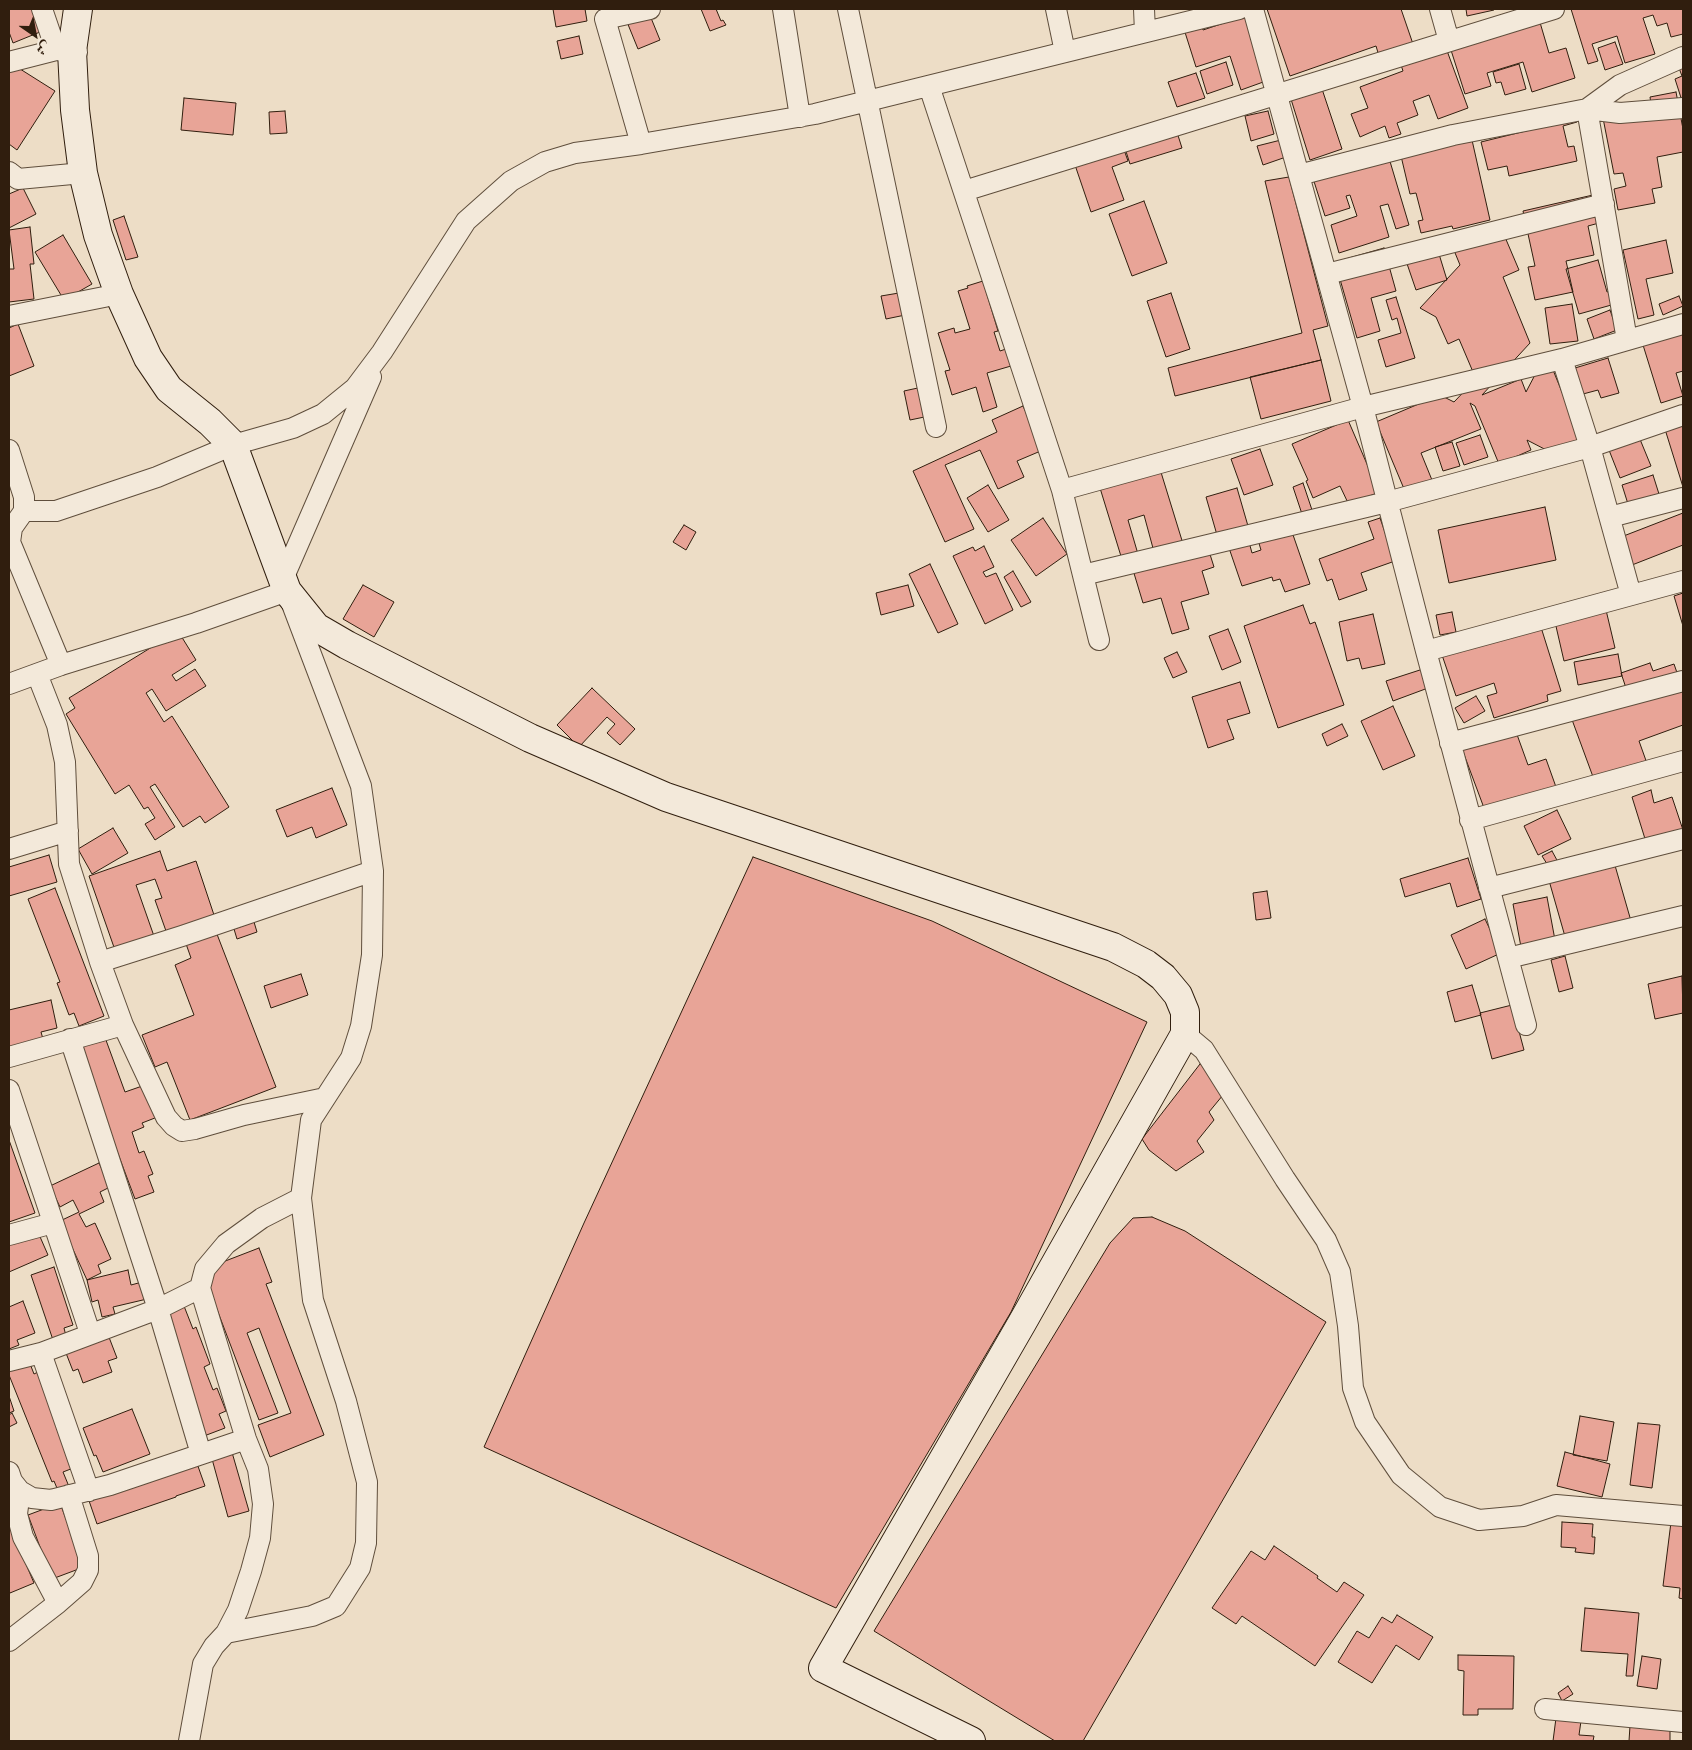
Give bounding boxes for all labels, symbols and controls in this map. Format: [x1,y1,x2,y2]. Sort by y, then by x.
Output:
north arrow [10,10,60,60]
text: ش [32,36,54,60]

